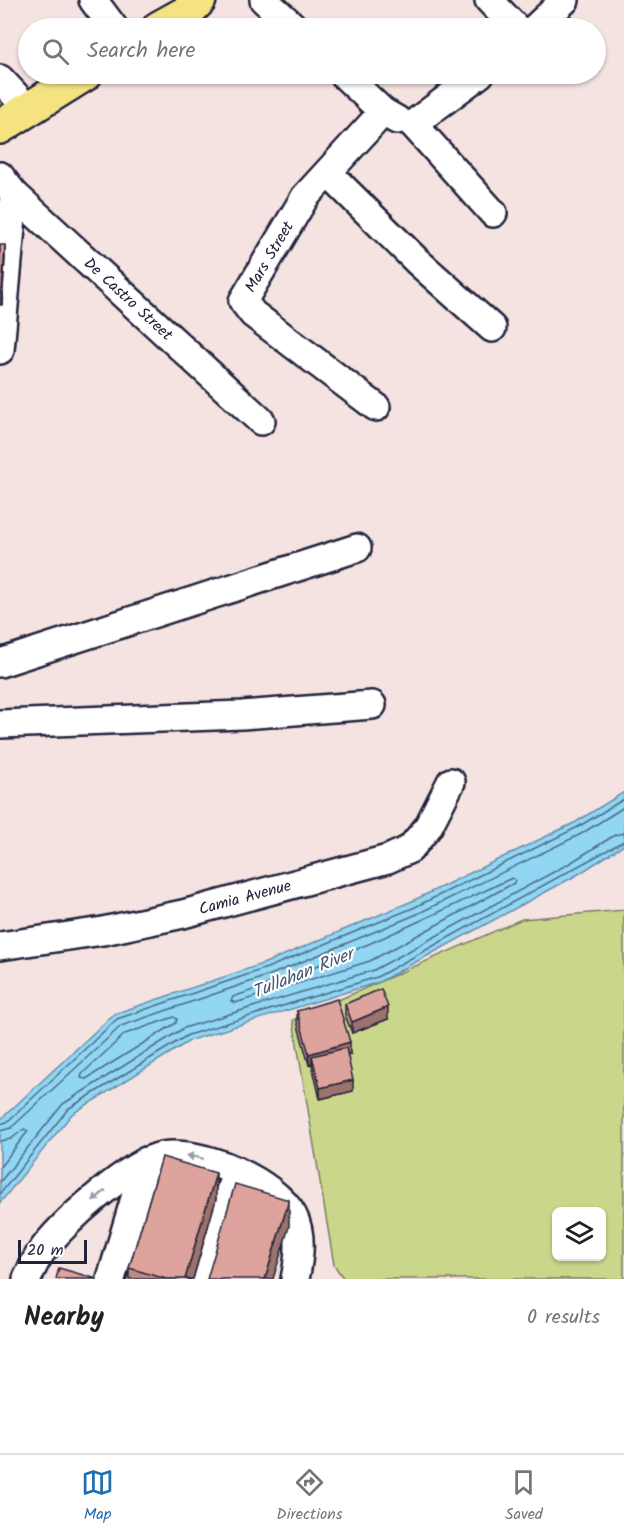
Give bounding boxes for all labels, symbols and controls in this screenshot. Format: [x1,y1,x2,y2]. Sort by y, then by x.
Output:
search box [18,18,606,84]
text: Search here [87,34,195,69]
icon: search [39,35,72,68]
street label: Mars Street [238,216,301,297]
street label: De Castro Street [78,251,179,347]
street label: Camia Avenue [196,873,294,922]
water label: Tullahan River [248,939,362,1007]
one-way arrow [185,1152,204,1161]
one-way arrow [92,1189,107,1202]
map controls [552,1207,606,1261]
button: layers [552,1207,606,1261]
scale bar [18,1237,87,1264]
text: 20 m [27,1238,63,1263]
text: Nearby [24,1297,104,1339]
text: 0 results [527,1302,600,1334]
tab: Map [81,1466,114,1527]
tab: Directions [276,1466,343,1527]
tab: Saved [505,1466,543,1527]

